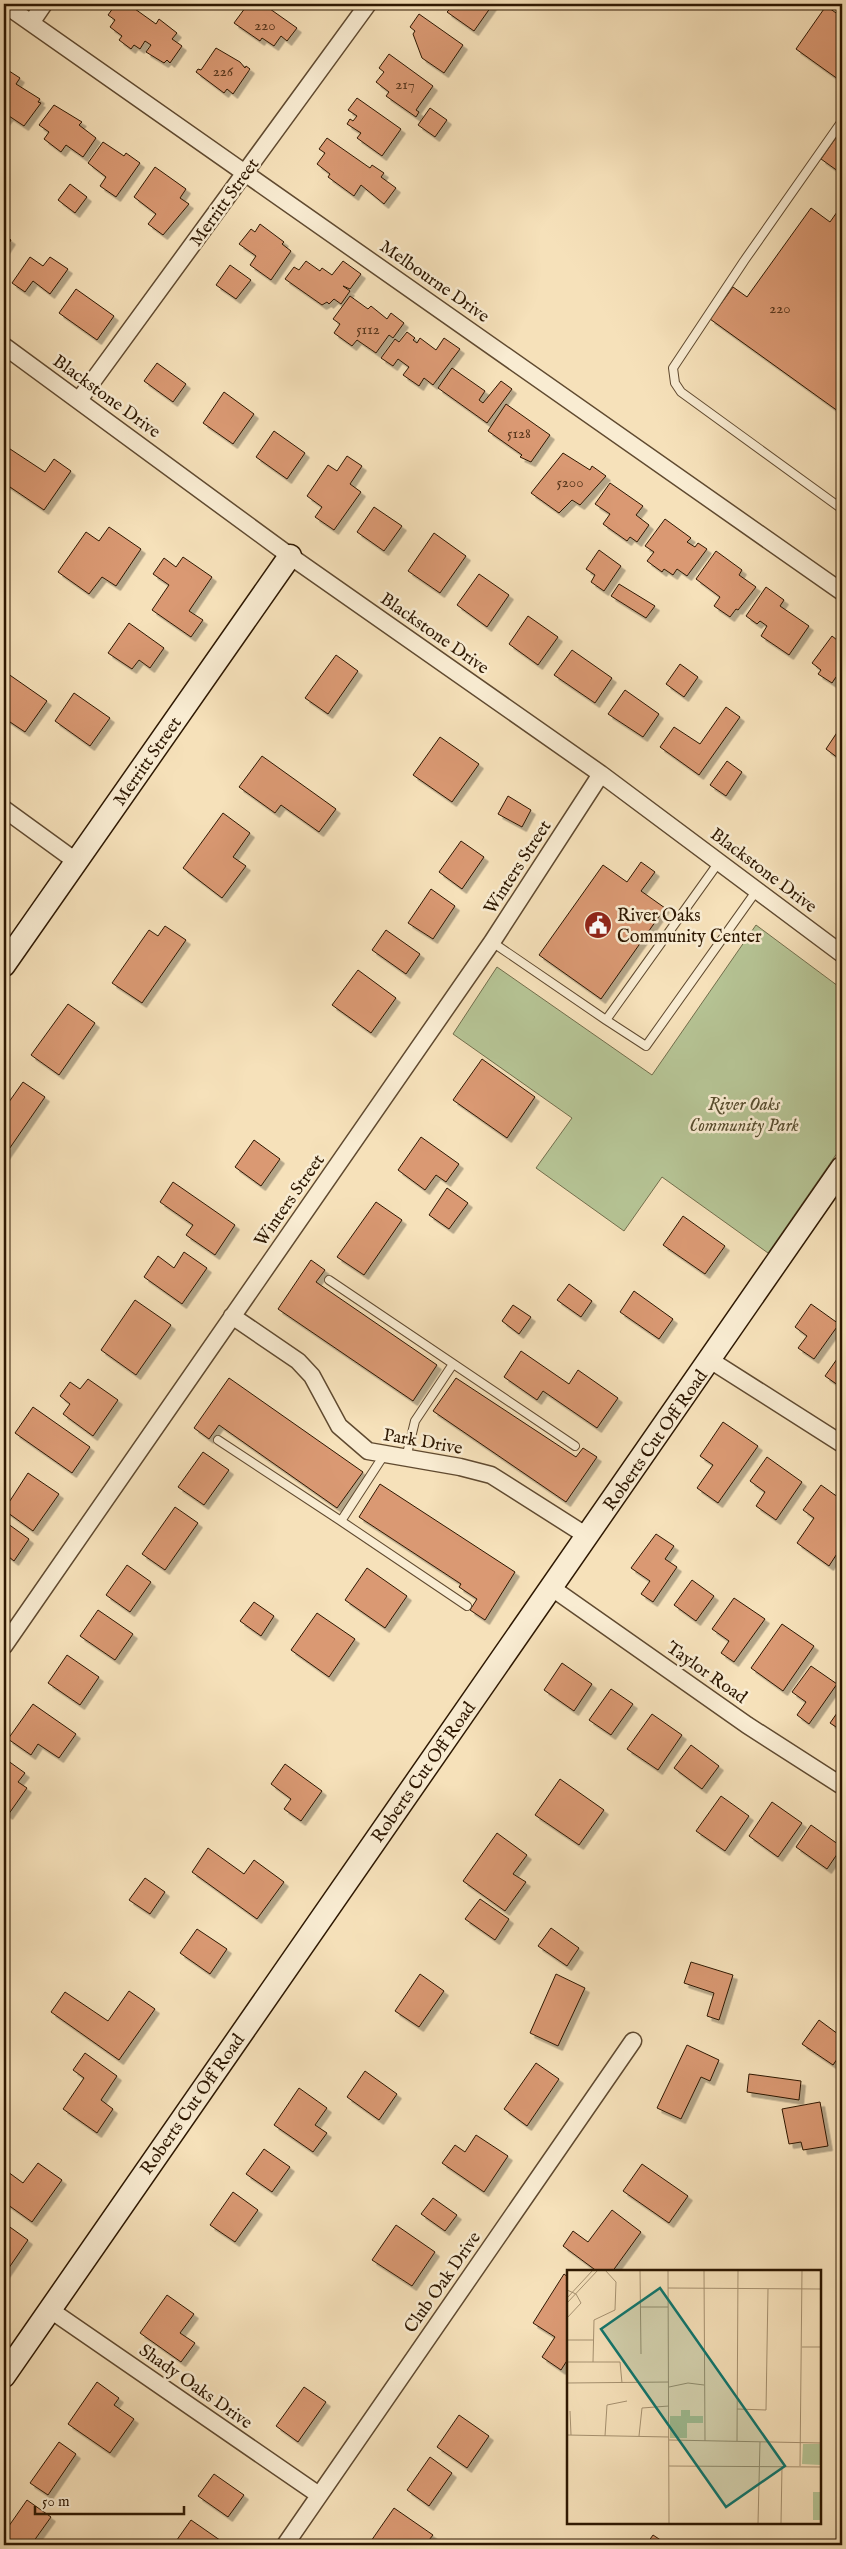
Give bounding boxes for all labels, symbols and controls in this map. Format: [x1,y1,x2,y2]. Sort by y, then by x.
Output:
house number: 220 [254,16,276,35]
house number: 226 [213,62,234,81]
house number: 217 [395,75,415,94]
street label: Merritt Street [185,154,265,252]
street label: Melbourne Drive [375,236,494,329]
house number: 220 [769,299,791,318]
house number: 5112 [356,320,380,339]
street label: Blackstone Drive [48,350,165,444]
house number: 5128 [507,424,531,443]
house number: 5200 [556,473,584,492]
street label: Blackstone Drive [375,588,493,680]
street label: Merritt Street [109,713,187,811]
street label: Winters Street [479,816,557,919]
street label: Blackstone Drive [705,824,821,919]
place label: River Oaks Community Center [617,905,762,949]
public building icon: River Oaks Community Center [583,910,613,940]
park label: River Oaks Community Park [689,1094,799,1138]
street label: Winters Street [250,1150,330,1252]
street label: Roberts Cut Off Road [599,1366,714,1516]
street label: Park Drive [381,1424,464,1461]
street label: Taylor Road [661,1637,751,1710]
street label: Roberts Cut Off Road [367,1698,482,1848]
street label: Roberts Cut Off Road [136,2030,251,2180]
street label: Club Oak Drive [400,2228,487,2338]
inset map [567,2270,821,2524]
street label: Shady Oaks Drive [134,2340,256,2435]
scale bar [35,2484,184,2516]
text: 50 m [42,2492,70,2511]

